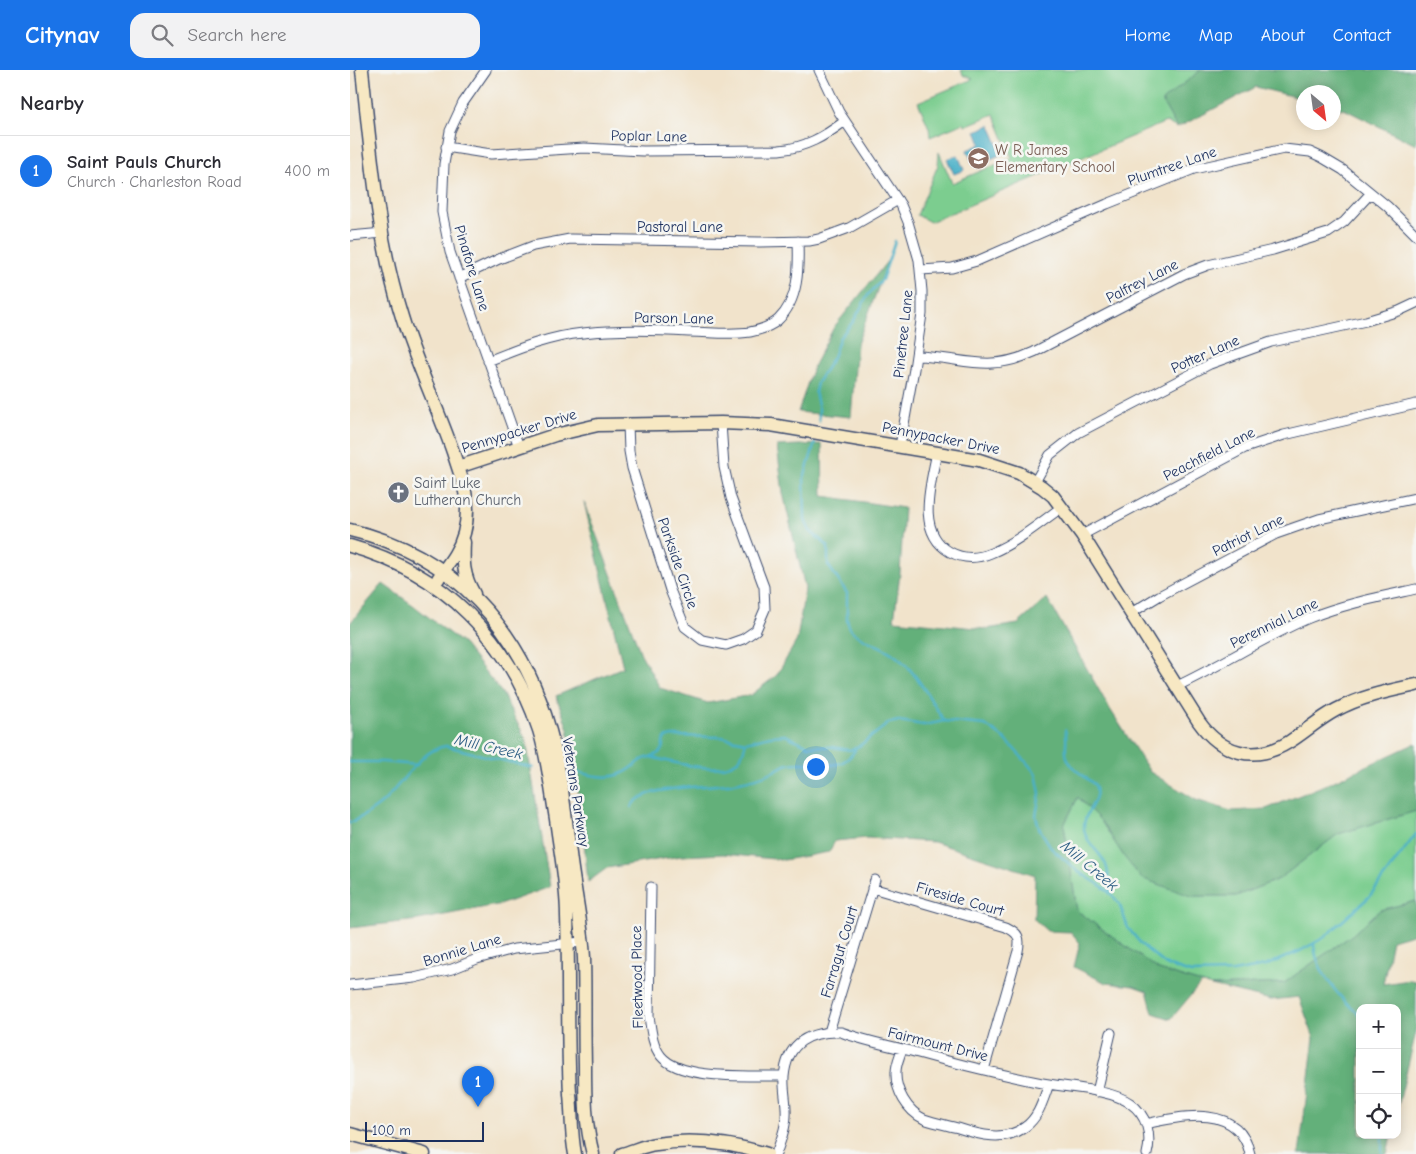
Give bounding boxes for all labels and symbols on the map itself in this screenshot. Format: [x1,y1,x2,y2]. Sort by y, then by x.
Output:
north arrow [1296,85,1341,130]
street label: Poplar Lane [611,126,688,146]
place label: W R James Elementary School [995,141,1115,176]
street label: Plumtree Lane [1125,142,1219,190]
school or university icon: W R James Elementary School [967,147,991,171]
street label: Pastoral Lane [637,218,724,236]
street label: Pinafore Lane [450,223,494,313]
street label: Palfrey Lane [1103,255,1182,307]
street label: Pinetree Lane [889,289,917,379]
street label: Parson Lane [634,308,714,328]
street label: Potter Lane [1168,331,1242,377]
street label: Pennypacker Drive [459,405,579,457]
street label: Pennypacker Drive [881,418,1002,458]
street label: Peachfield Lane [1160,423,1258,485]
place label: Saint Luke Lutheran Church [414,474,521,509]
church icon: Saint Luke Lutheran Church [386,480,410,504]
street label: Patriot Lane [1209,510,1287,560]
street label: Parkside Circle [654,515,702,611]
street label: Perennial Lane [1227,594,1321,652]
water label: Mill Creek [452,730,525,764]
street label: Veterans Parkway [558,736,594,848]
your location [803,754,829,780]
water label: Mill Creek [1056,836,1122,895]
street label: Fireside Court [914,878,1007,920]
street label: Farragut Court [817,903,862,1000]
street label: Fleetwood Place [627,925,647,1029]
street label: Bonnie Lane [421,929,504,970]
street label: Fairmount Drive [886,1023,991,1065]
pin: 1 [462,1066,494,1107]
scale bar [365,1119,484,1142]

